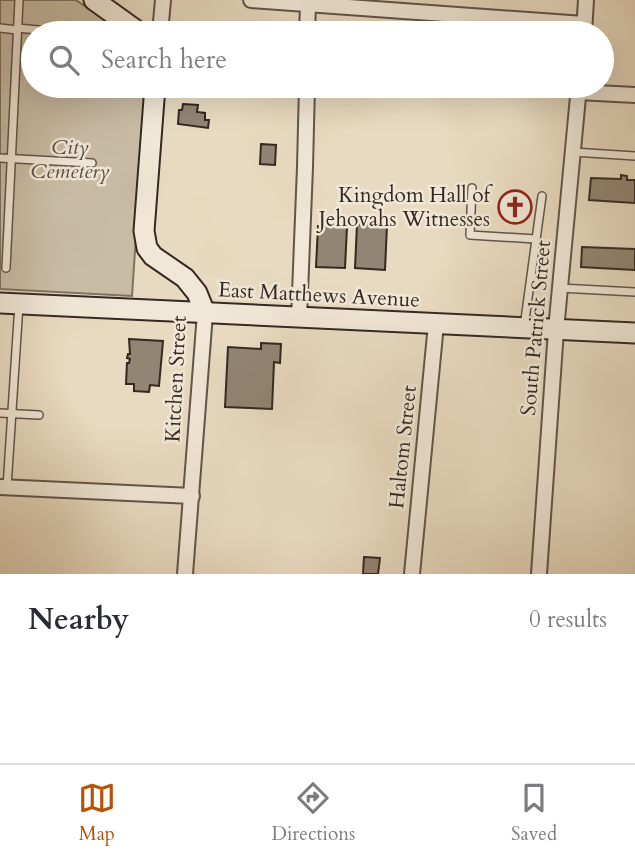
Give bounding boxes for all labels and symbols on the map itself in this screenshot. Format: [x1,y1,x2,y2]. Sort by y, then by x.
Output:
park label: City Cemetery [31,133,109,186]
place label: Kingdom Hall of Jehovahs Witnesses [316,181,494,234]
church icon: Kingdom Hall of Jehovahs Witnesses [496,188,534,226]
street label: South Patrick Street [514,239,558,417]
street label: East Matthews Avenue [217,275,421,315]
street label: Kitchen Street [158,315,194,443]
street label: Haltom Street [382,384,424,510]

